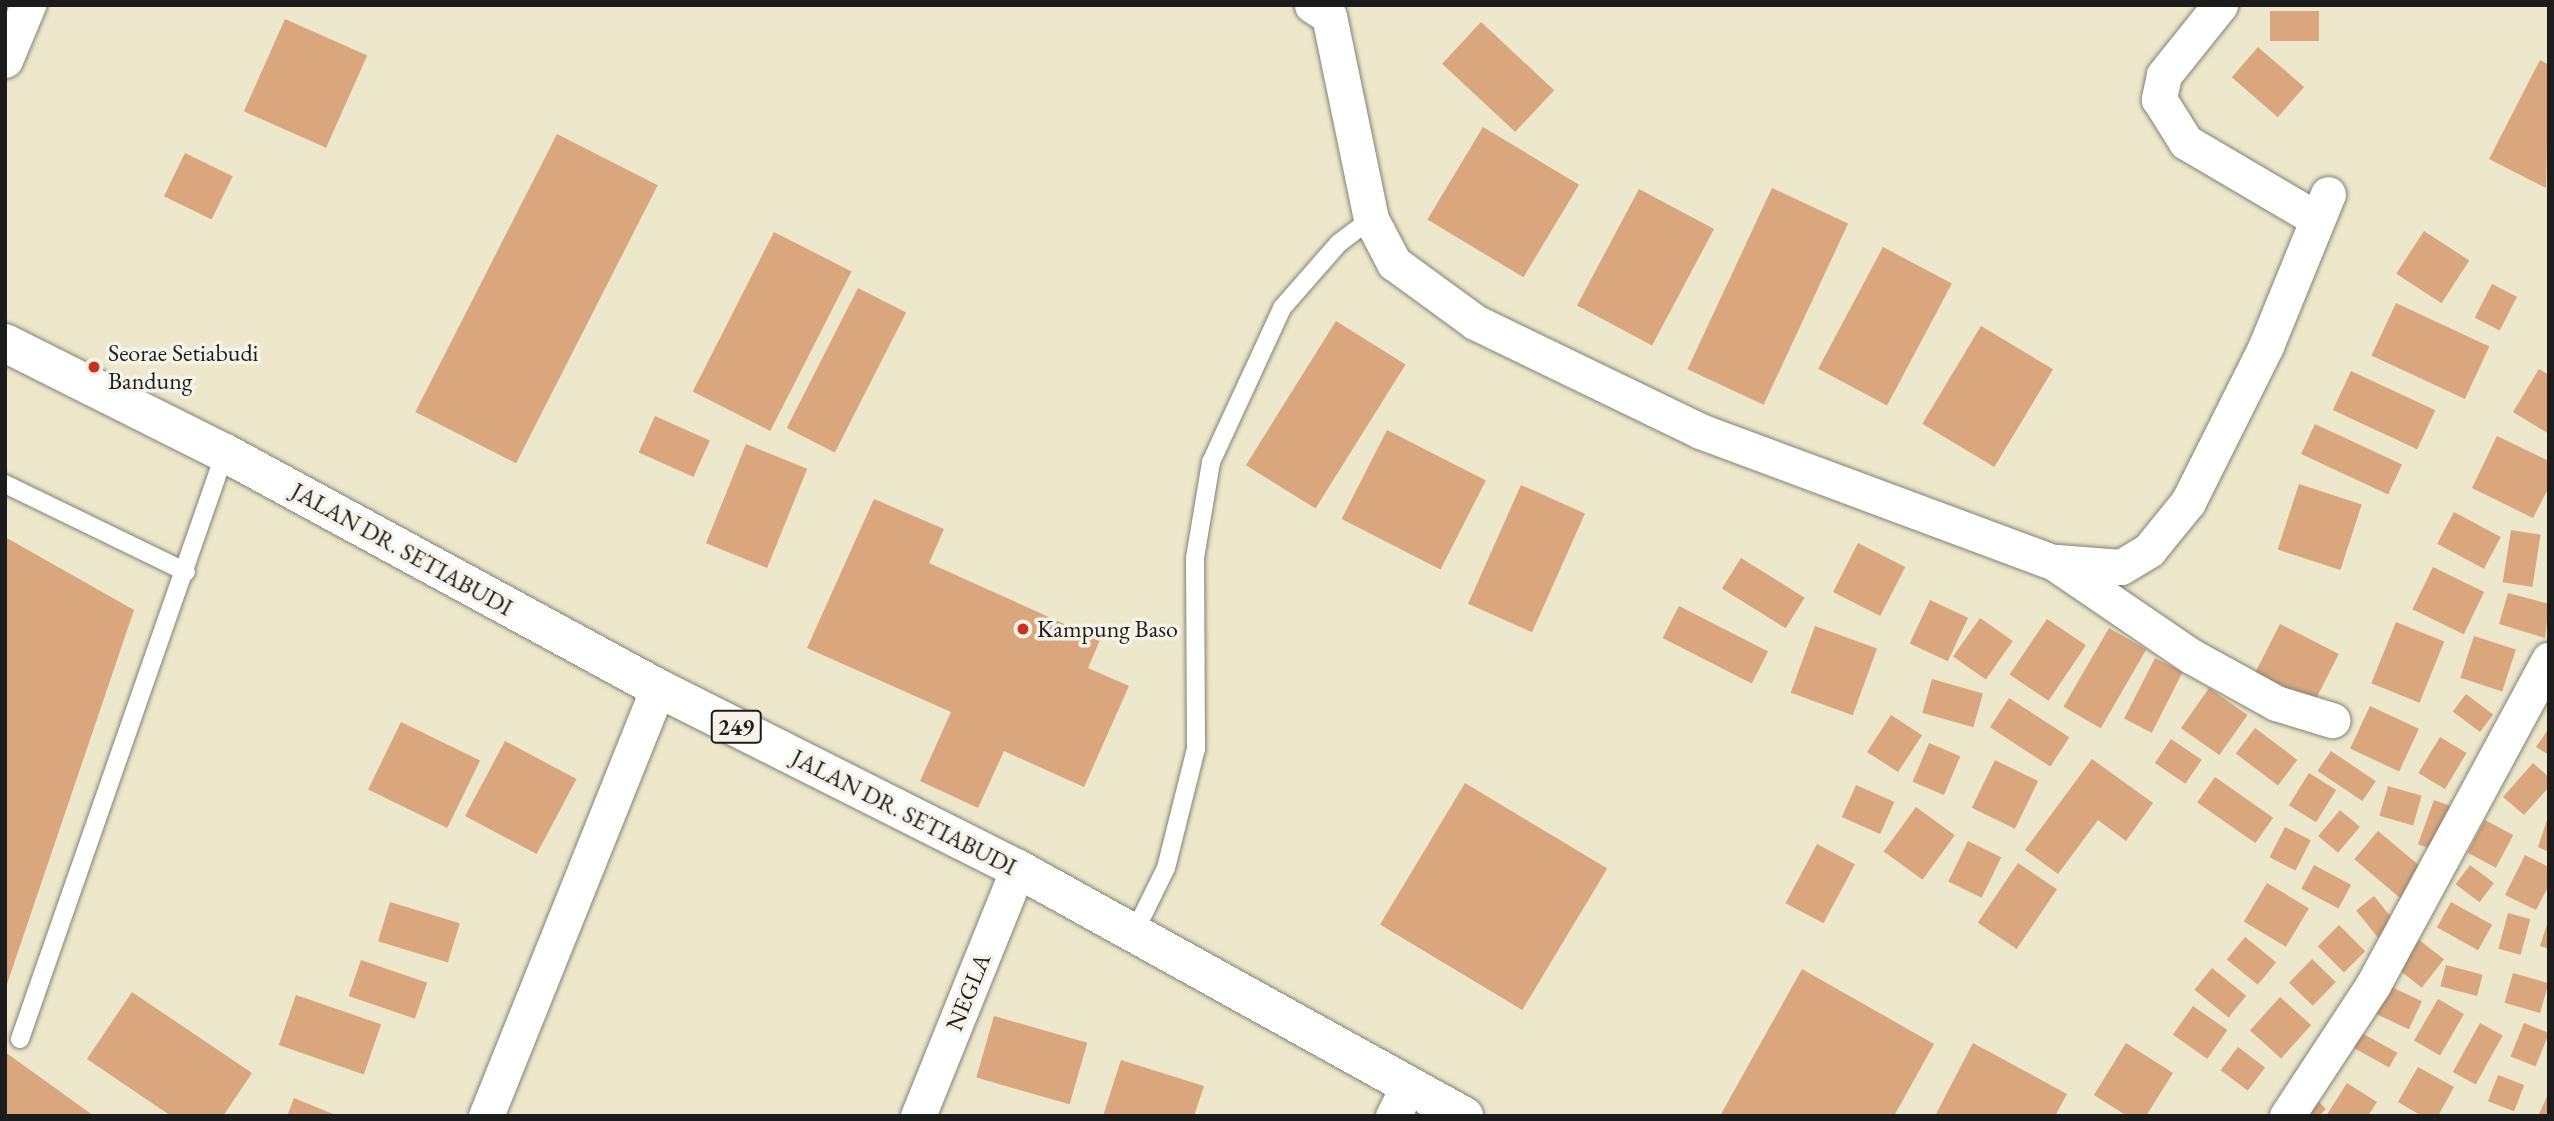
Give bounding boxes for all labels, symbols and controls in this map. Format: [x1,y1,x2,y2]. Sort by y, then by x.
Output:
place label: Seorae Setiabudi Bandung [108,339,258,395]
marker: Seorae Setiabudi Bandung [86,359,102,375]
street label: JALAN DR. SETIABUDI [286,476,518,622]
place label: Kampung Baso [1037,615,1178,643]
marker: Kampung Baso [1015,621,1031,637]
road number: 249 [710,708,762,747]
street label: JALAN DR. SETIABUDI [787,743,1021,881]
street label: NEGLA [940,949,996,1035]

